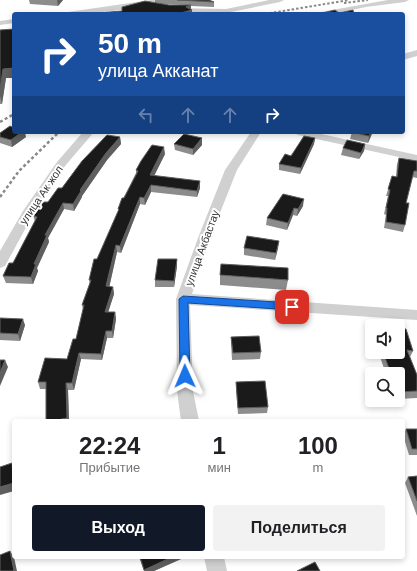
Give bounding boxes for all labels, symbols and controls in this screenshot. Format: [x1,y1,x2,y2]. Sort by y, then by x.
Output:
icon: right [32,28,84,80]
text: 50 m [98,28,162,59]
text: улица Акканат [98,61,218,81]
icon: left [135,104,157,126]
icon: ahead [177,104,199,126]
icon: ahead [219,104,241,126]
icon: right [261,104,283,126]
street label: улица Ак жол [17,163,65,227]
street label: улица Акбастау [183,208,221,288]
pin [275,290,309,324]
icon: arrive [281,296,303,318]
map controls [365,319,405,407]
button: sound [365,319,405,359]
position arrow [164,355,206,397]
button: search [365,367,405,407]
text: 22:24 [79,432,140,459]
text: 1 [212,432,226,459]
text: 100 [298,432,338,459]
text: Прибытие [79,460,140,475]
text: мин [207,460,231,475]
text: m [312,460,323,475]
button: Выход [32,505,205,551]
button: Поделиться [213,505,385,551]

